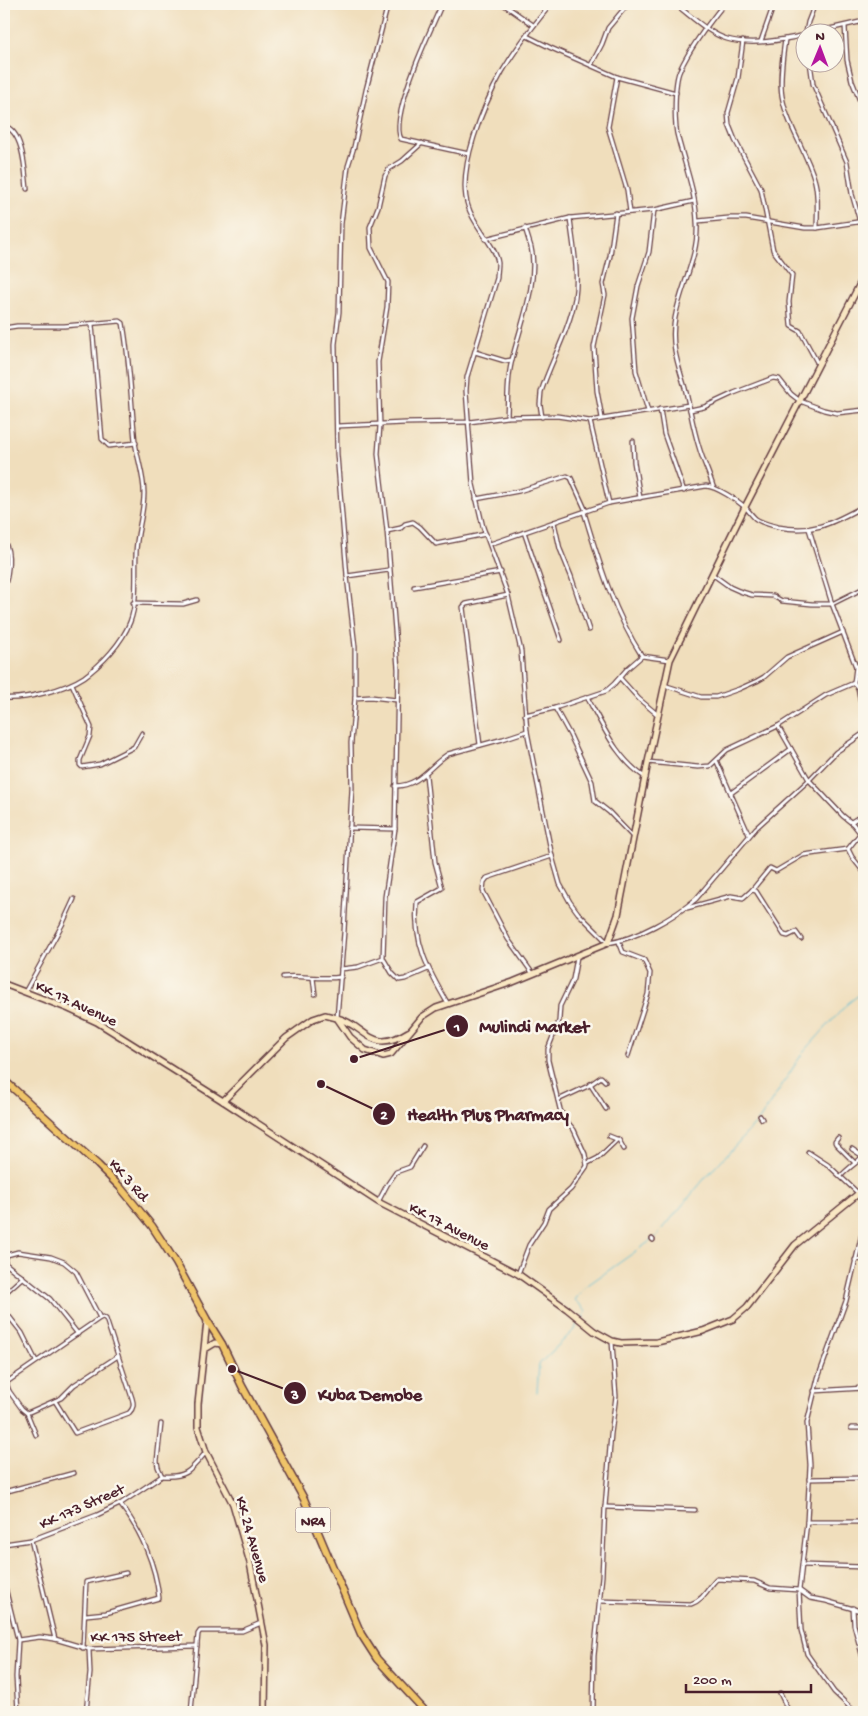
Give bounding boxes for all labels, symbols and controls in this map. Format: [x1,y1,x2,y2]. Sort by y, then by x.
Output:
north arrow [796,22,846,72]
text: N [815,29,825,46]
street label: KK 17 Avenue [32,978,120,1033]
callout: Mulindi Market [444,1009,599,1042]
text: Mulindi Market [479,1018,590,1039]
text: 1 [453,1019,460,1037]
callout: Health Plus Pharmacy [372,1098,579,1131]
text: Health Plus Pharmacy [407,1106,569,1127]
text: 2 [380,1107,388,1125]
street label: KK 3 Rd [103,1156,153,1208]
street label: KK 17 Avenue [405,1200,493,1257]
callout: Kuba Demobe [283,1377,432,1410]
text: Kuba Demobe [317,1386,423,1407]
text: 3 [290,1387,299,1405]
street label: KK 173 Street [37,1480,129,1535]
street label: KK 24 Avenue [229,1495,272,1586]
road number: NR4 [296,1508,330,1532]
street label: KK 175 Street [90,1628,183,1649]
scale bar [686,1661,810,1693]
text: 200 m [693,1672,732,1690]

